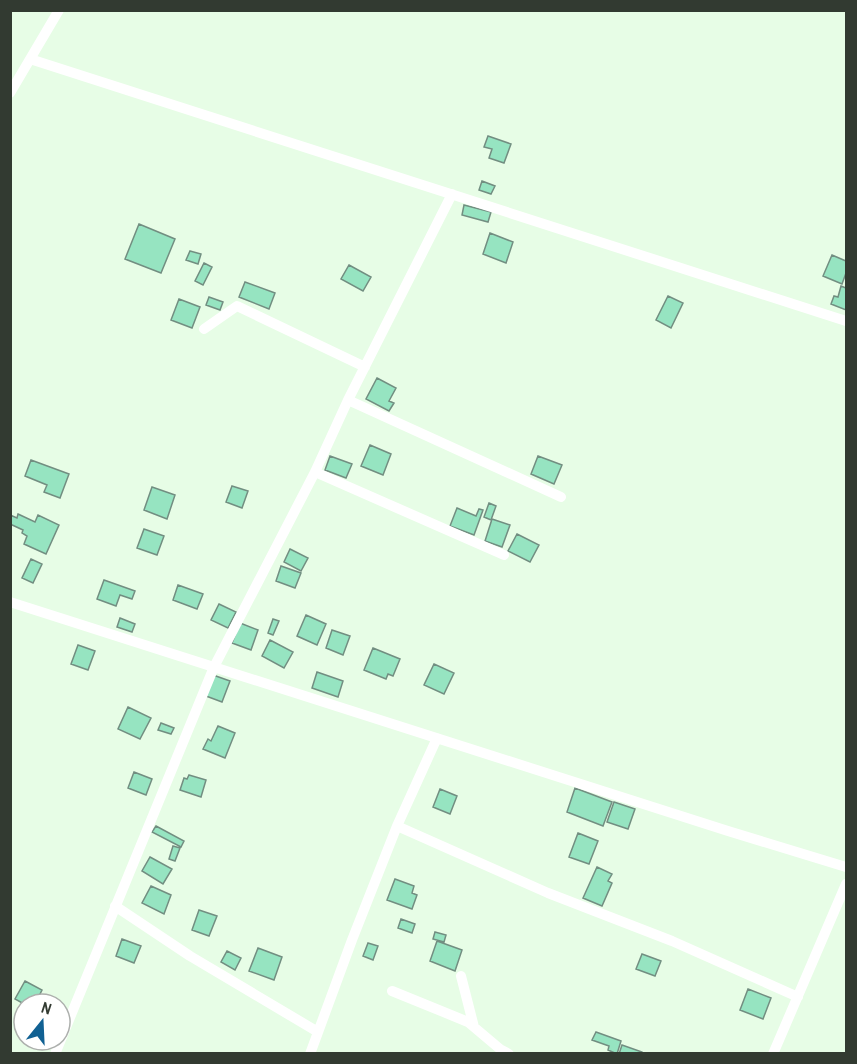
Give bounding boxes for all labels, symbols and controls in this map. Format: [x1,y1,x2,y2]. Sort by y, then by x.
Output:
north arrow [12,992,72,1052]
text: N [39,996,55,1020]

